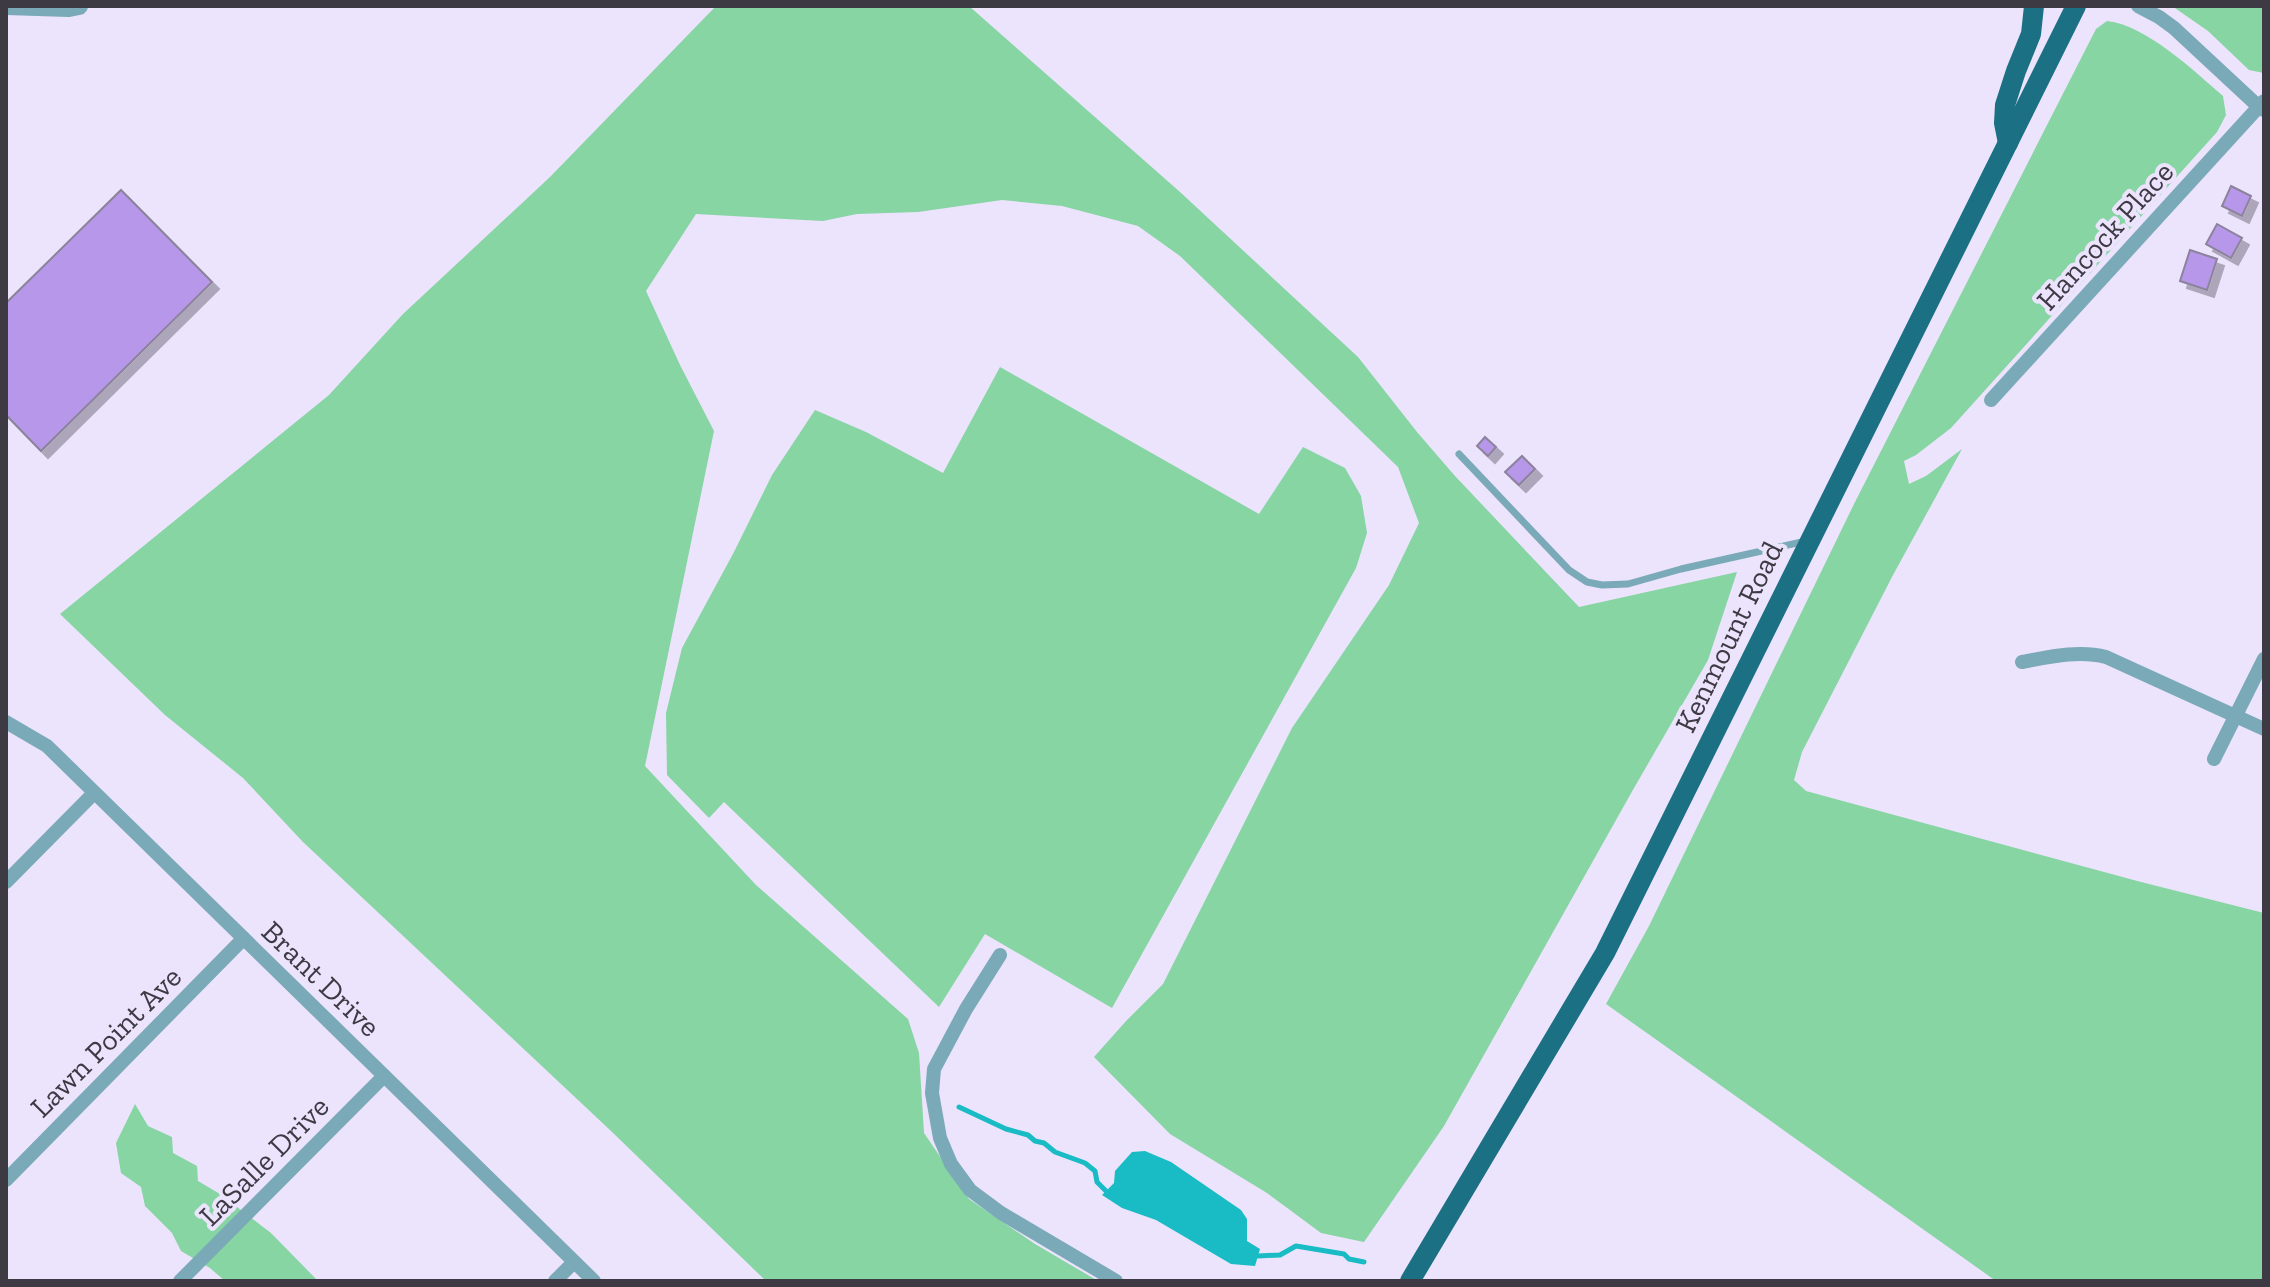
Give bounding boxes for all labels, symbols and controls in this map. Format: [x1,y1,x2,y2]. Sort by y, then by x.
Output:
street label: Hancock Place [2029,154,2181,318]
street label: Kenmount Road [1667,535,1791,738]
street label: Brant Drive [254,914,388,1044]
street label: Lawn Point Ave [23,959,189,1125]
street label: LaSalle Drive [192,1089,336,1233]

